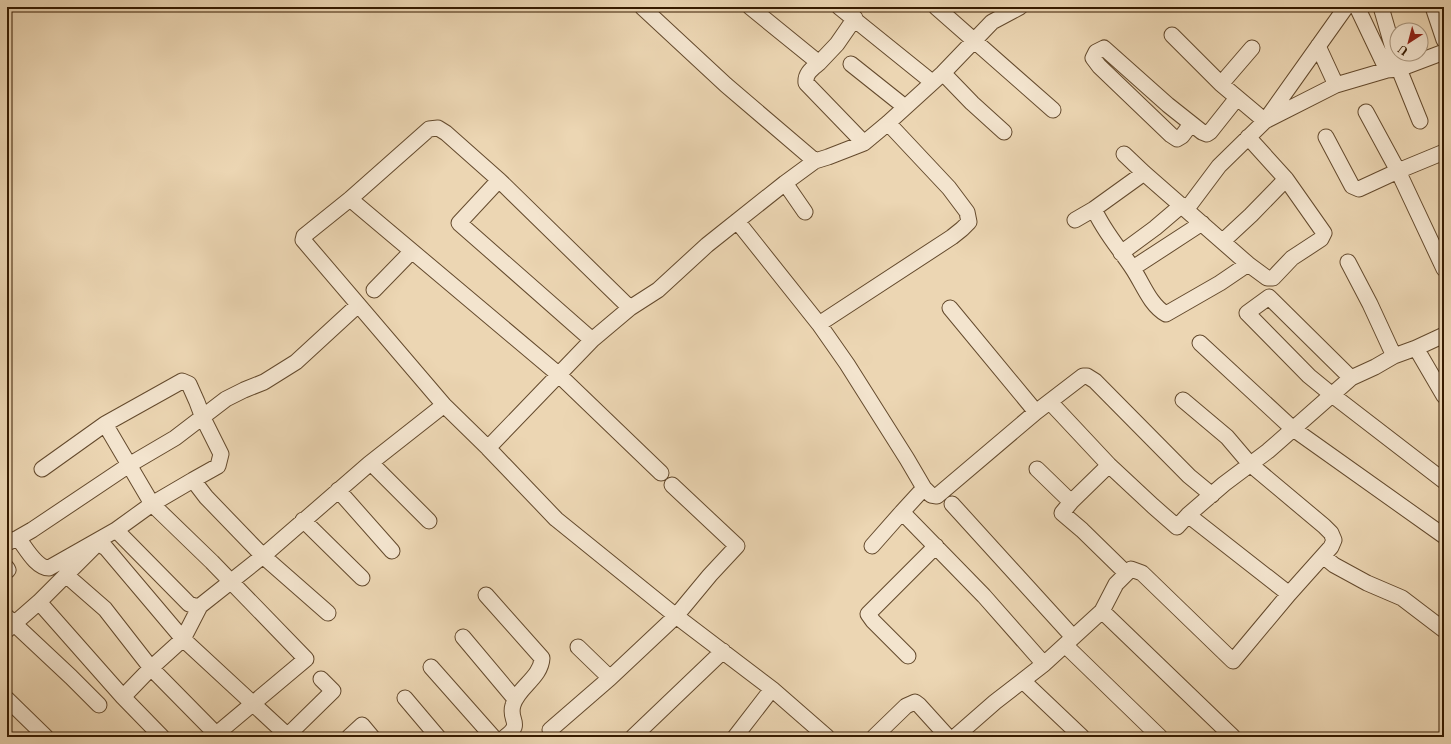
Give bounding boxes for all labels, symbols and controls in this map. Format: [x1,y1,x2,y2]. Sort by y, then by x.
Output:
north arrow [1389,22,1429,62]
text: U [1395,42,1411,58]

